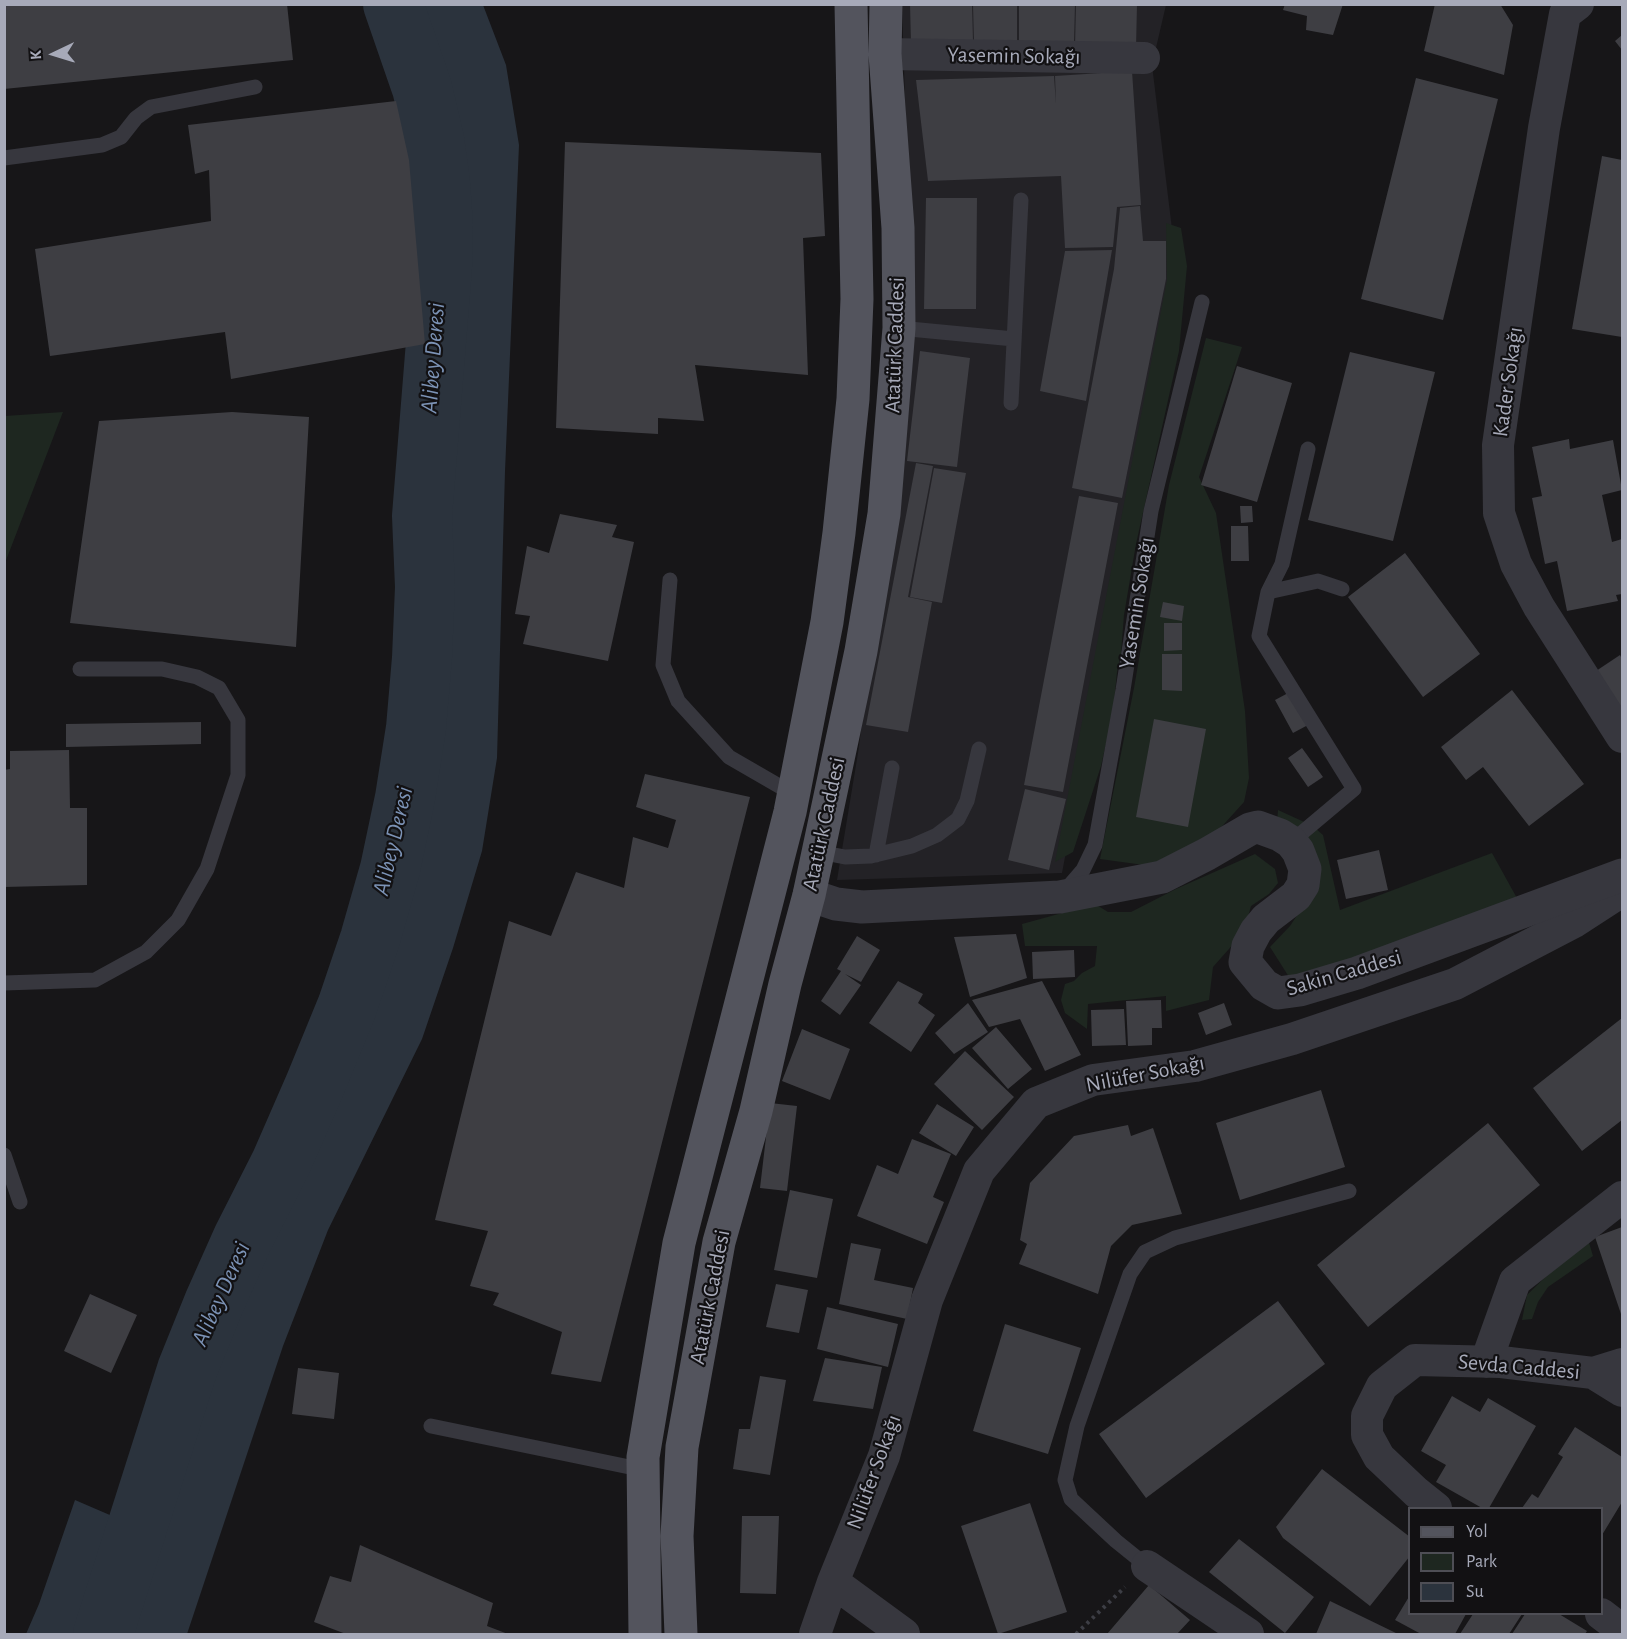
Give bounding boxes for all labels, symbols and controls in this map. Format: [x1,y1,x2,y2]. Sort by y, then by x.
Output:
north arrow [24,24,84,84]
street label: Yasemin Sokağı [947,42,1081,70]
text: K [28,50,44,60]
street label: Atatürk Caddesi [879,276,911,414]
water label: Alibey Deresi [415,302,451,414]
street label: Kader Sokağı [1487,325,1529,439]
street label: Yasemin Sokağı [1114,535,1160,671]
street label: Atatürk Caddesi [797,755,851,893]
water label: Alibey Deresi [367,784,419,898]
street label: Sakin Caddesi [1283,944,1405,1002]
street label: Nilüfer Sokağı [1083,1050,1207,1098]
street label: Atatürk Caddesi [684,1228,736,1366]
water label: Alibey Deresi [185,1238,257,1350]
street label: Sevda Caddesi [1457,1349,1581,1385]
street label: Nilüfer Sokağı [841,1411,907,1533]
legend [1408,1507,1603,1615]
text: Yol [1466,1523,1488,1541]
text: Park [1466,1553,1497,1571]
text: Su [1466,1583,1484,1601]

